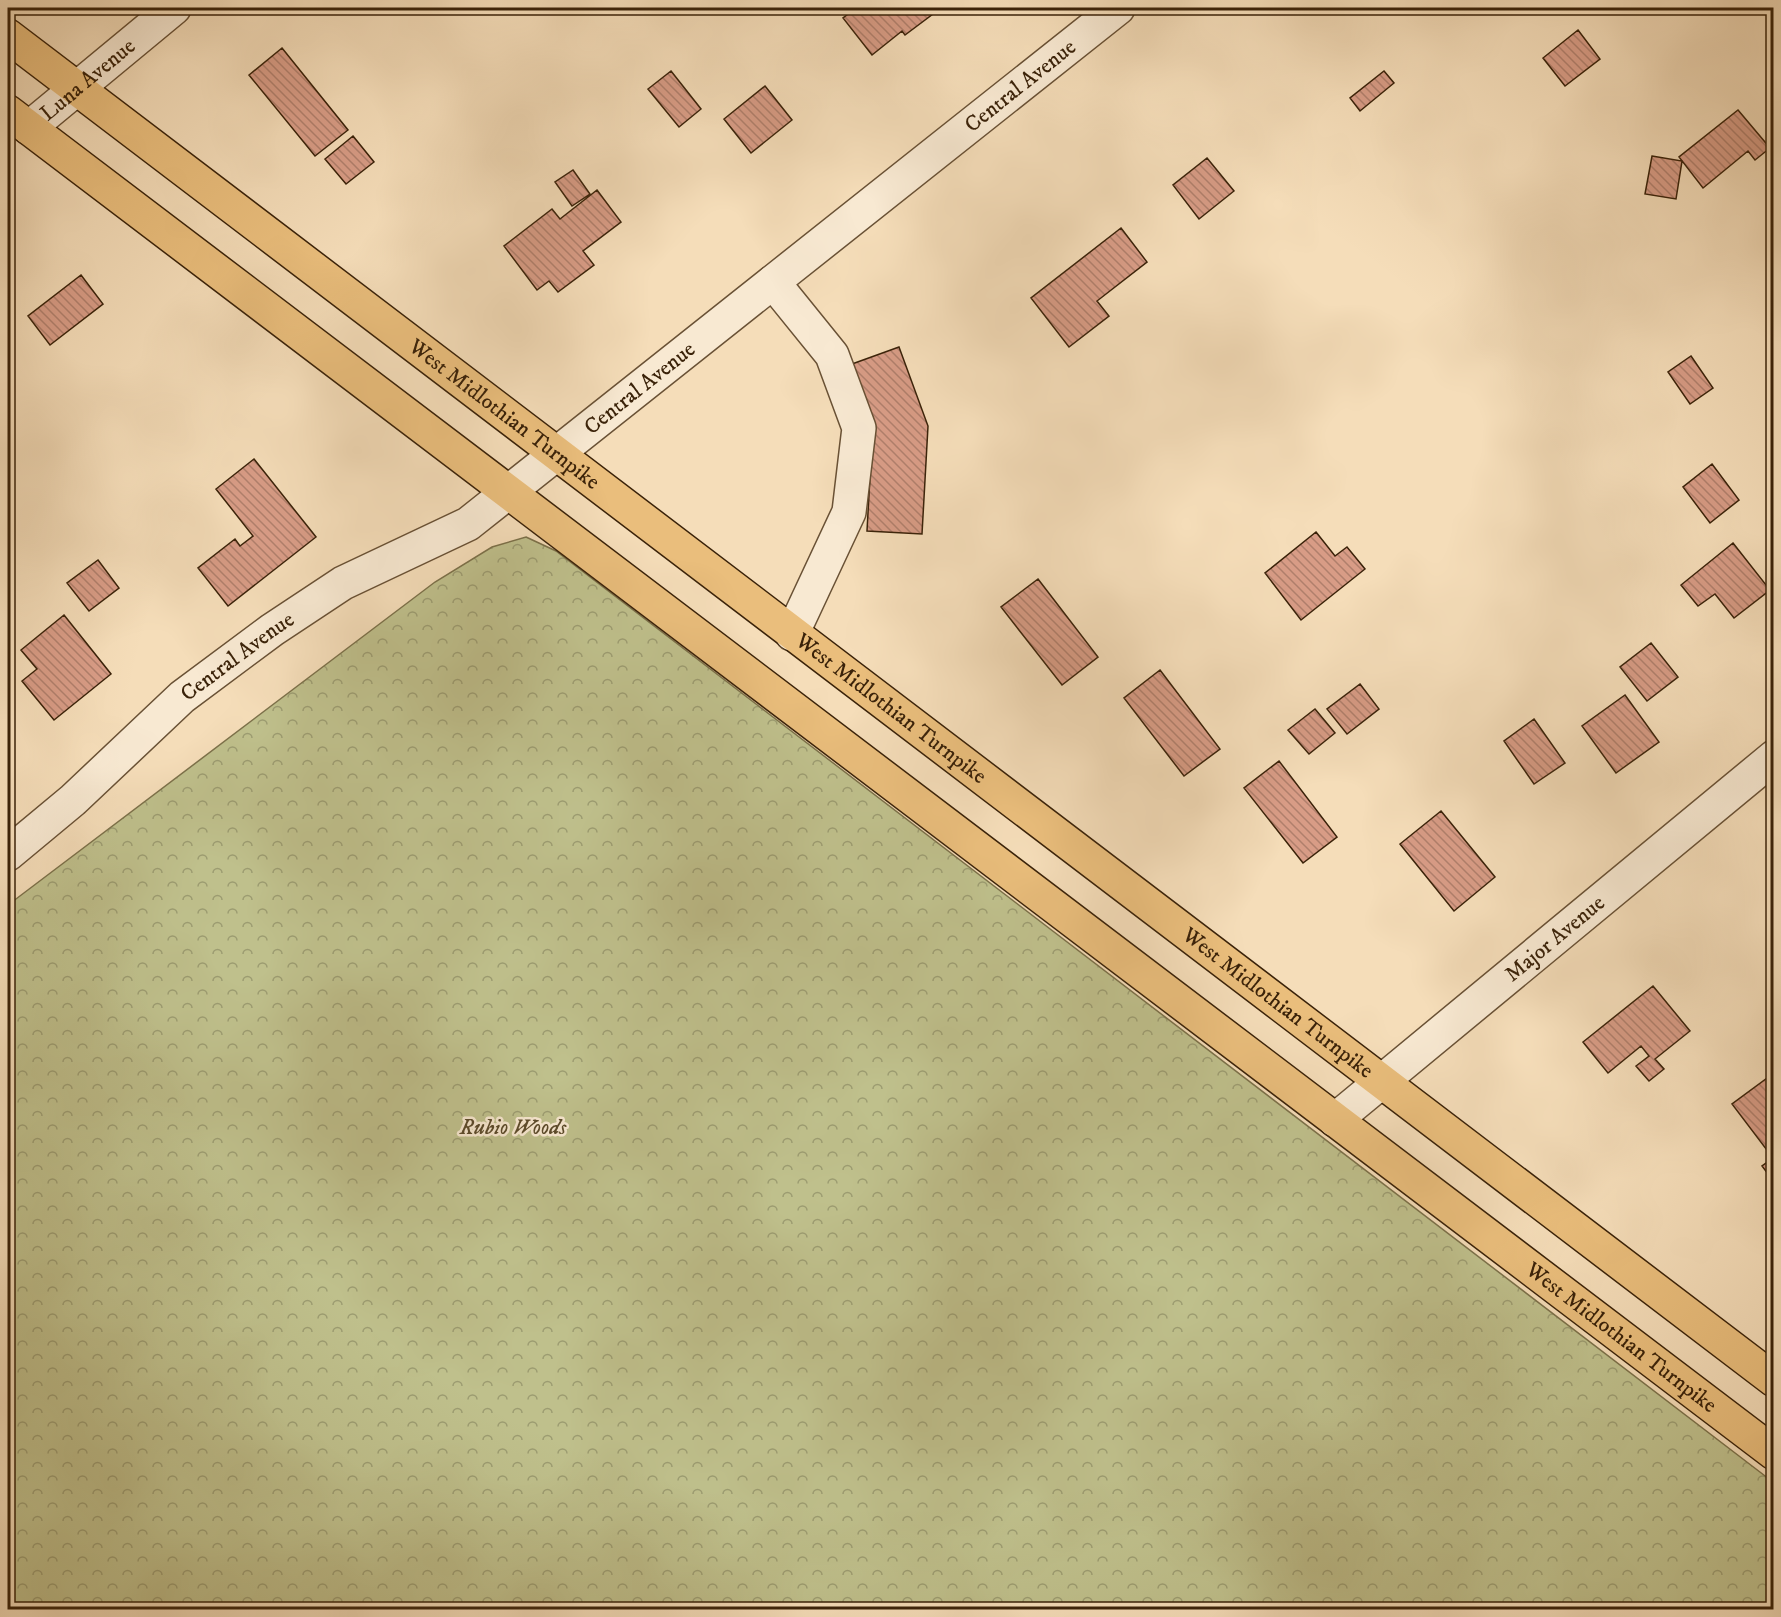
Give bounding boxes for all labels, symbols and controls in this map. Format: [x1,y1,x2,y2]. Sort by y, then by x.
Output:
street label: Luna Avenue [34,32,141,127]
street label: Central Avenue [959,33,1081,138]
street label: West Midlothian Turnpike [403,332,605,495]
street label: Central Avenue [578,335,701,440]
street label: Central Avenue [175,606,299,707]
street label: West Midlothian Turnpike [790,626,992,790]
street label: Major Avenue [1499,889,1610,988]
street label: West Midlothian Turnpike [1176,921,1379,1084]
park label: Rubio Woods [459,1114,568,1141]
street label: West Midlothian Turnpike [1520,1255,1723,1418]

